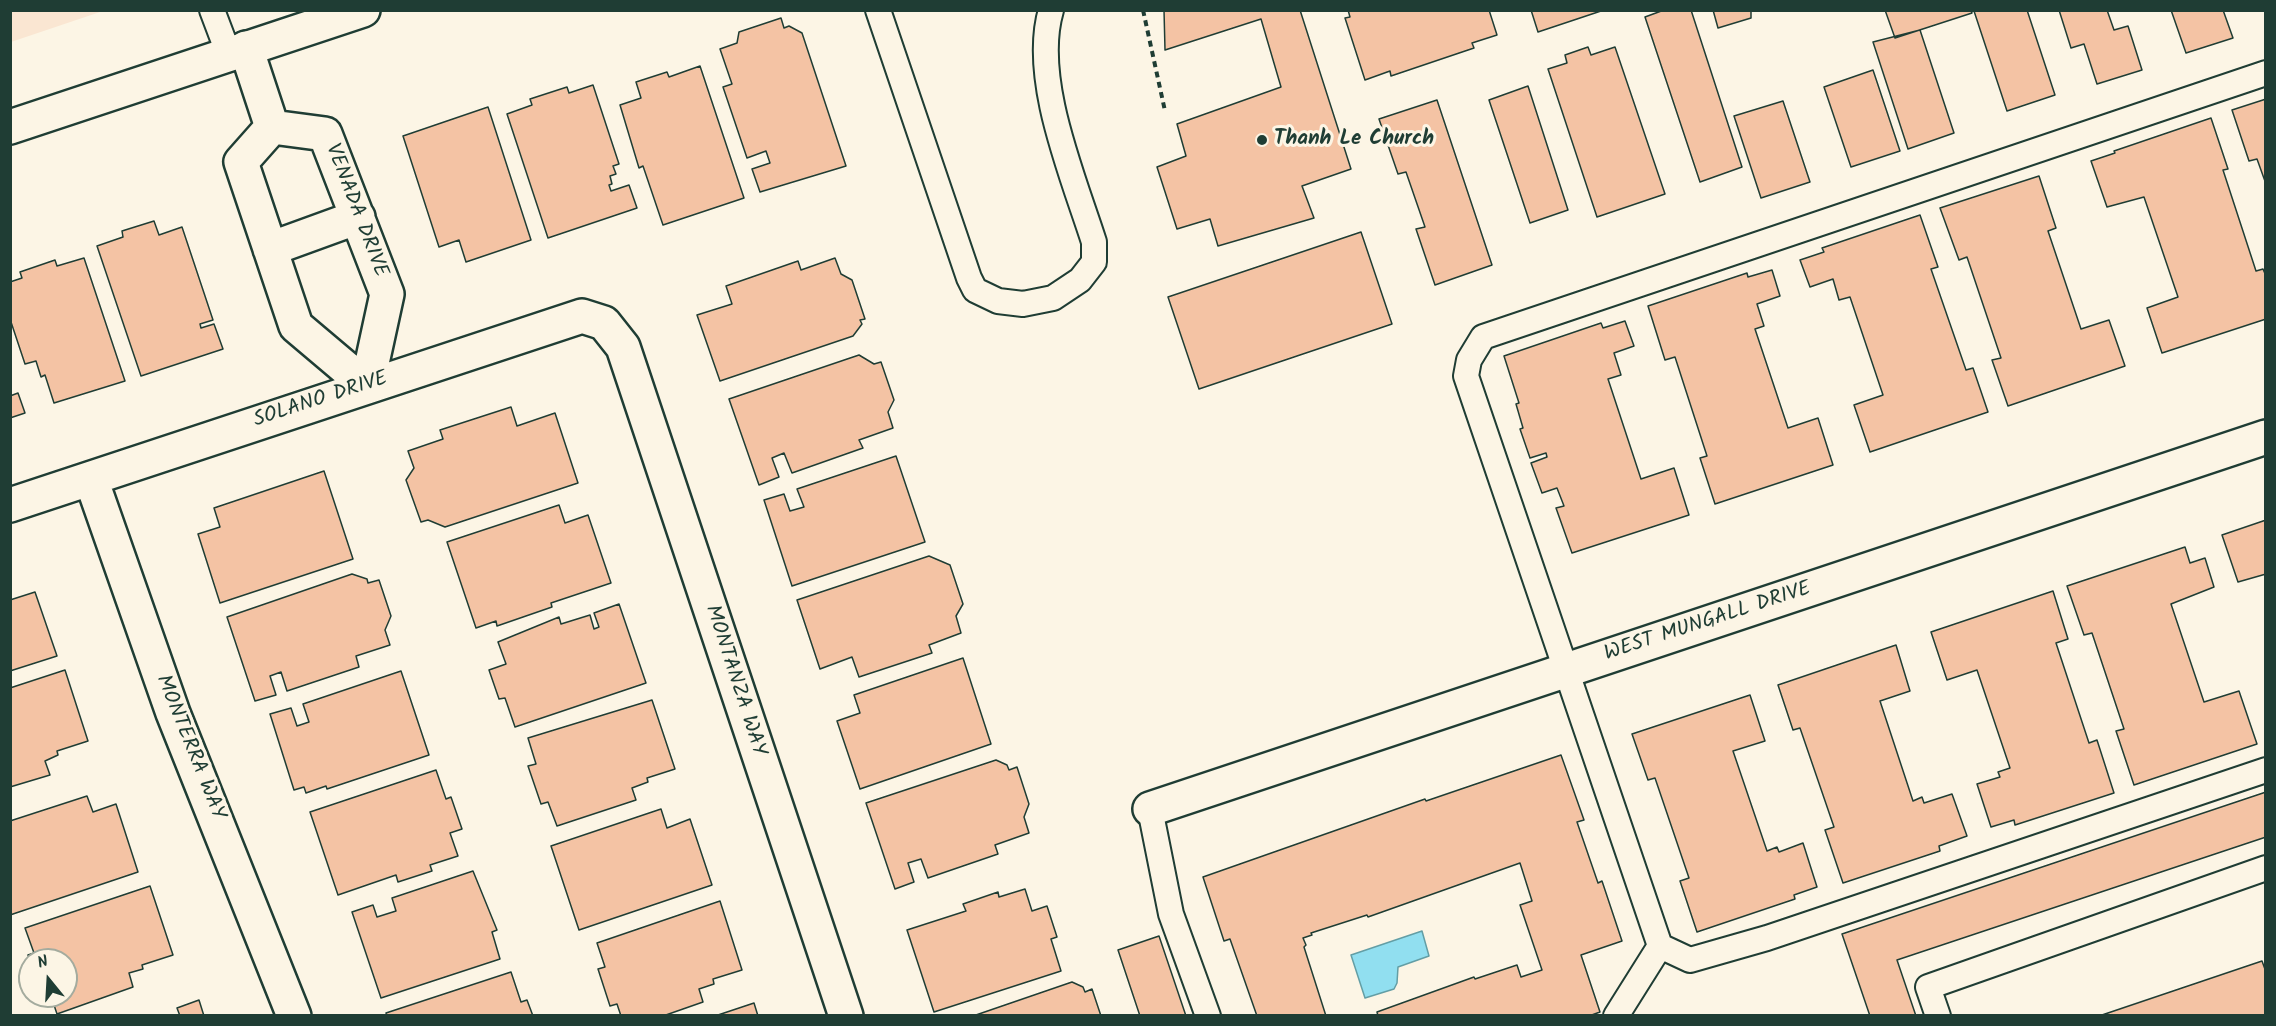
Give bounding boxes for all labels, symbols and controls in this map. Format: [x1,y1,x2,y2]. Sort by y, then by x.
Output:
place label: Thanh Le Church [1274,127,1434,153]
marker: Thanh Le Church [1255,133,1269,147]
street label: VENADA DRIVE [318,141,392,281]
street label: SOLANO DRIVE [251,367,391,435]
street label: WEST MUNGALL DRIVE [1602,578,1814,668]
street label: MONTANZA WAY [698,602,770,760]
street label: MONTERRA WAY [148,672,230,824]
north arrow [18,948,78,1008]
text: N [34,949,52,976]

